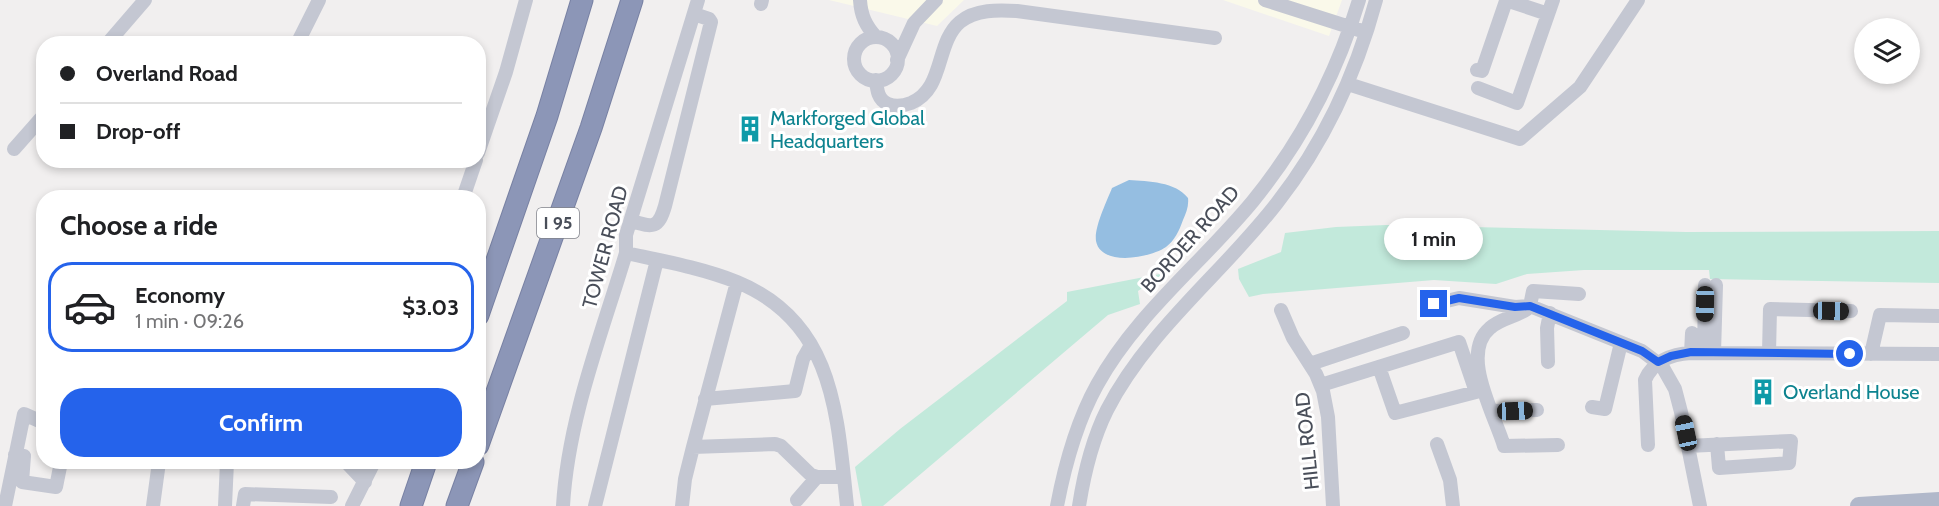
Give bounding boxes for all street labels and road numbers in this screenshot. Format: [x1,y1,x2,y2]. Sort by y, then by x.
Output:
street label: BORDER ROAD [1136,181,1244,297]
street label: TOWER ROAD [577,183,633,311]
road number: I 95 [537,208,579,238]
street label: HILL ROAD [1290,391,1324,491]

